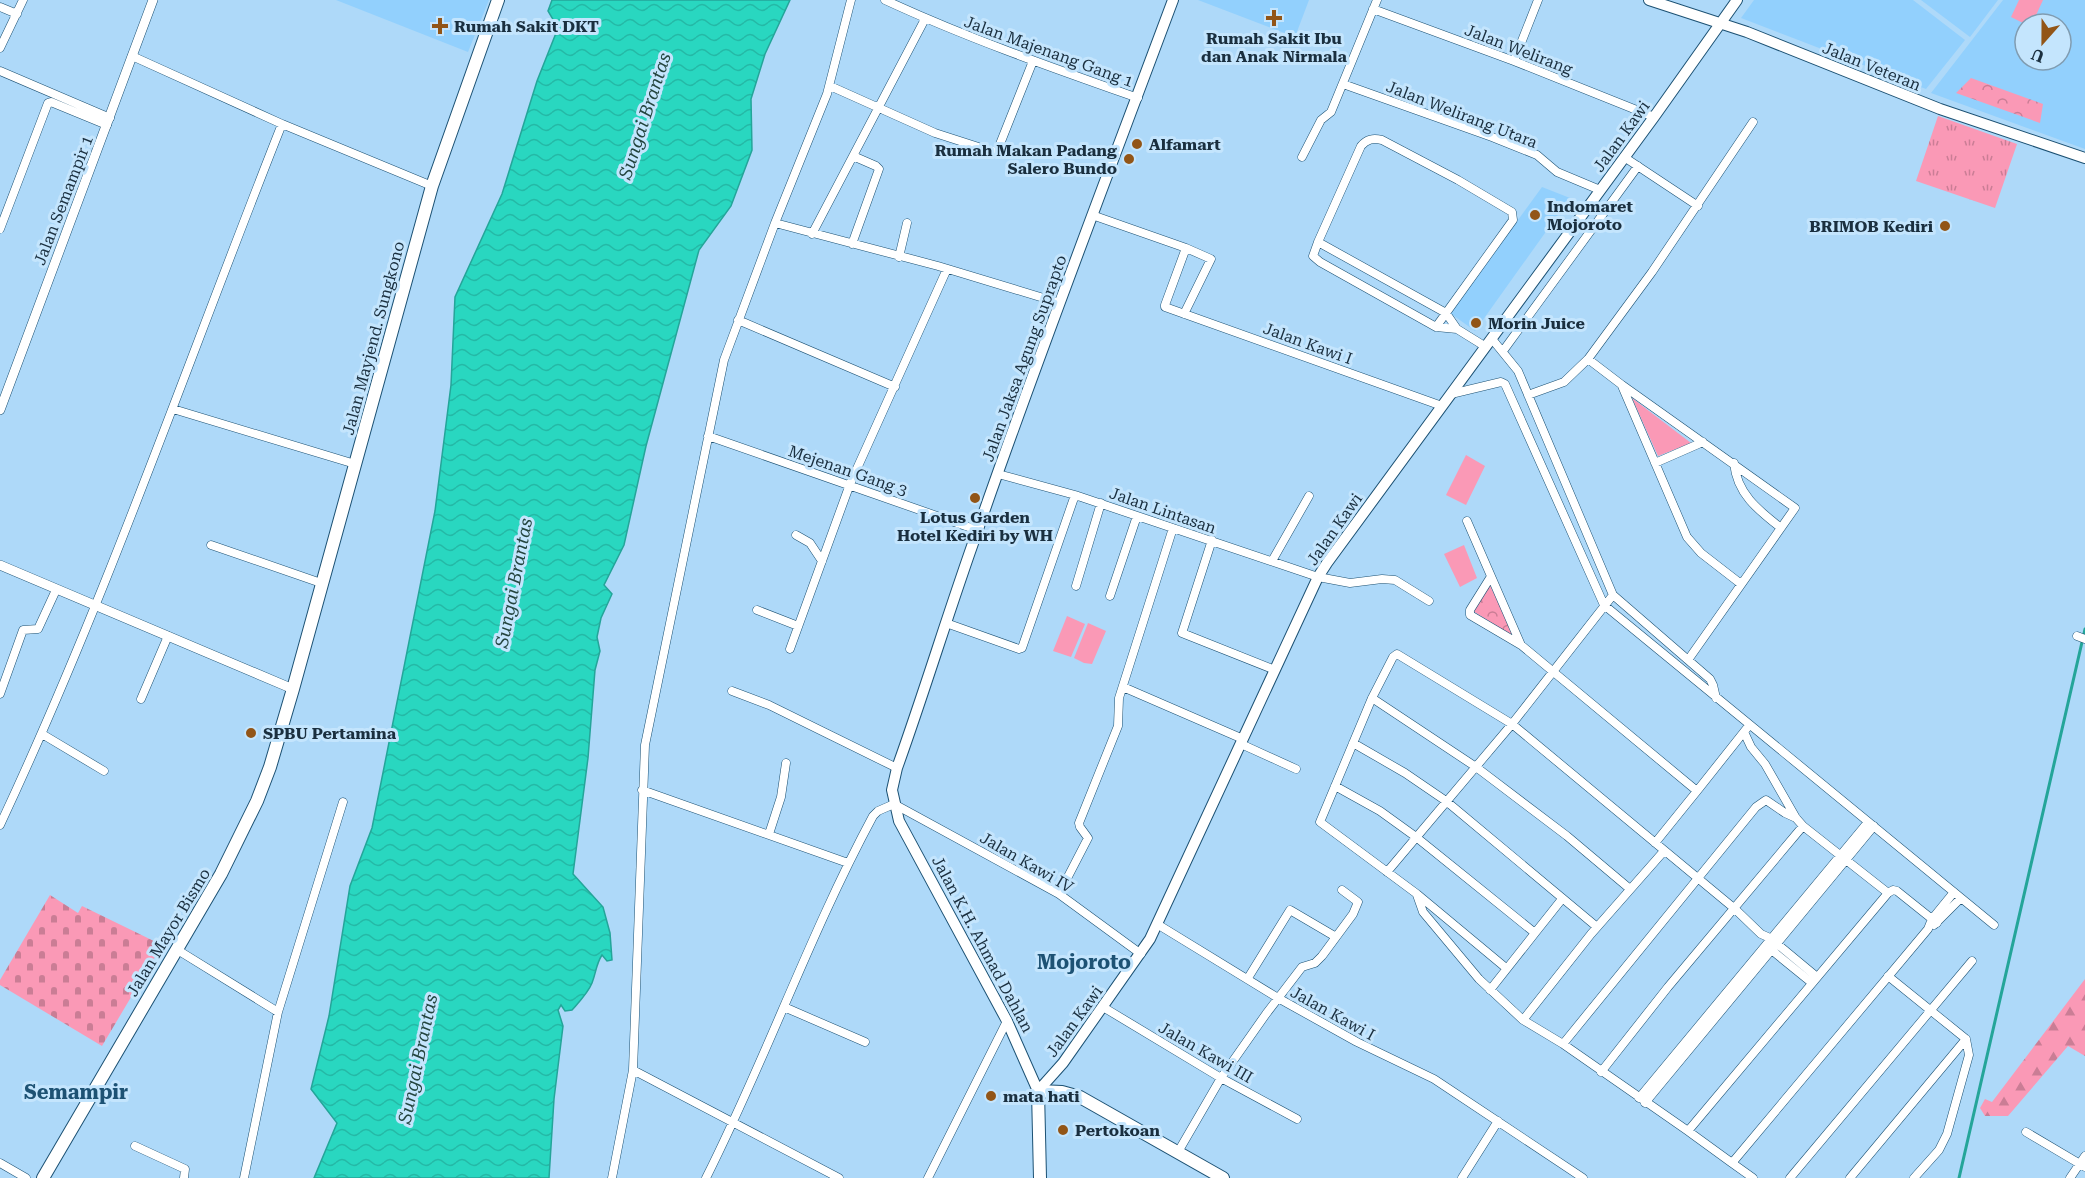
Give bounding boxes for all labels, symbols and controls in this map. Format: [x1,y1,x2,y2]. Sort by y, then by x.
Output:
marker: Rumah Sakit Ibu dan Anak Nirmala [1265,9,1283,27]
street label: Jalan Majenang Gang 1 [962,12,1136,91]
north arrow [2013,12,2073,72]
marker: Rumah Sakit DKT [431,17,449,35]
place label: Rumah Sakit DKT [454,17,599,36]
street label: Jalan Welirang [1462,20,1576,79]
place label: Rumah Sakit Ibu dan Anak Nirmala [1201,29,1348,66]
street label: Jalan Veteran [1820,38,1924,95]
text: U [2029,44,2047,67]
water label: Sungai Brantas [614,50,675,183]
street label: Jalan Welirang Utara [1384,77,1540,152]
street label: Jalan Kawi [1589,97,1654,176]
street label: Jalan Semampir 1 [30,133,97,268]
place label: Alfamart [1149,135,1221,154]
marker: Alfamart [1130,137,1144,151]
place label: Rumah Makan Padang Salero Bundo [935,141,1117,178]
marker: Rumah Makan Padang Salero Bundo [1122,152,1136,166]
place label: Indomaret Mojoroto [1547,197,1633,234]
marker: Indomaret Mojoroto [1528,208,1542,222]
place label: BRIMOB Kediri [1809,217,1934,236]
marker: BRIMOB Kediri [1938,219,1952,233]
street label: Jalan Mayjend. Sungkono [338,239,409,437]
street label: Jalan Jaksa Agung Suprapto [978,252,1071,464]
place label: Morin Juice [1488,314,1585,333]
marker: Morin Juice [1469,316,1483,330]
street label: Jalan Kawi I [1261,319,1355,368]
street label: Mejenan Gang 3 [786,441,910,500]
street label: Jalan Lintasan [1107,483,1219,538]
street label: Jalan Kawi [1303,490,1366,569]
marker: Lotus Garden Hotel Kediri by WH [968,491,982,505]
place label: Lotus Garden Hotel Kediri by WH [897,508,1053,545]
water label: Sungai Brantas [490,516,536,651]
place label: SPBU Pertamina [263,724,397,743]
marker: SPBU Pertamina [244,726,258,740]
street label: Jalan Kawi IV [977,828,1078,897]
street label: Jalan K.H. Ahmad Dahlan [928,853,1037,1036]
street label: Jalan Mayor Bismo [123,865,214,1000]
district label: Mojoroto [1037,950,1131,974]
street label: Jalan Kawi [1042,982,1107,1061]
street label: Jalan Kawi I [1287,982,1378,1044]
water label: Sungai Brantas [393,992,441,1126]
street label: Jalan Kawi III [1155,1018,1256,1087]
district label: Semampir [24,1080,128,1104]
place label: mata hati [1003,1087,1080,1106]
marker: mata hati [984,1089,998,1103]
place label: Pertokoan [1075,1121,1160,1140]
marker: Pertokoan [1056,1123,1070,1137]

